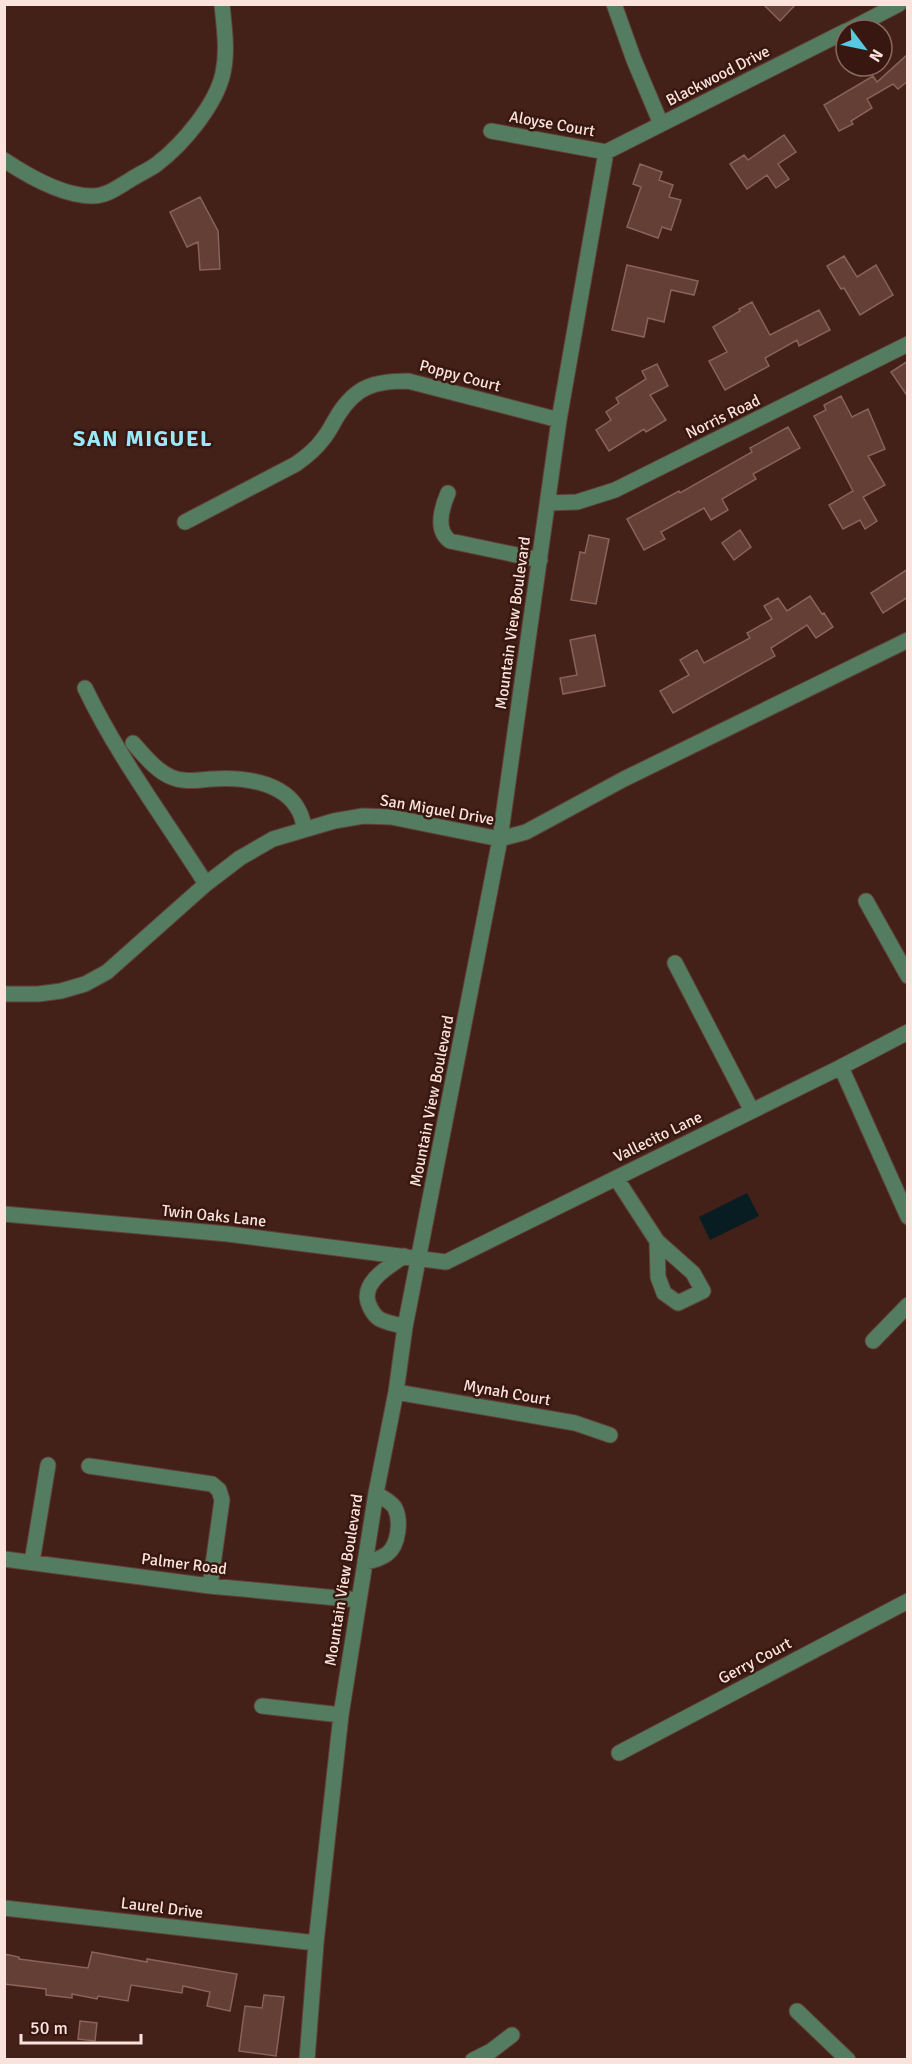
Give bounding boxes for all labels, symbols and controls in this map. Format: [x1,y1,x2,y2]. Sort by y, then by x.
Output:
north arrow [834,18,894,78]
street label: Blackwood Drive [663,41,773,111]
text: N [864,45,887,65]
street label: Aloyse Court [508,107,597,141]
street label: Poppy Court [417,356,503,397]
street label: Norris Road [683,390,763,444]
district label: SAN MIGUEL [73,425,213,452]
street label: Mountain View Boulevard [491,535,535,711]
street label: San Miguel Drive [378,790,496,830]
street label: Mountain View Boulevard [406,1014,458,1188]
street label: Vallecito Lane [610,1107,706,1167]
street label: Twin Oaks Lane [161,1201,267,1231]
street label: Mynah Court [462,1376,552,1411]
street label: Mountain View Boulevard [320,1492,368,1668]
street label: Palmer Road [140,1549,228,1579]
street label: Gerry Court [715,1633,795,1689]
street label: Laurel Drive [120,1893,204,1923]
scale bar [21,2007,141,2045]
text: 50 m [30,2017,68,2039]

